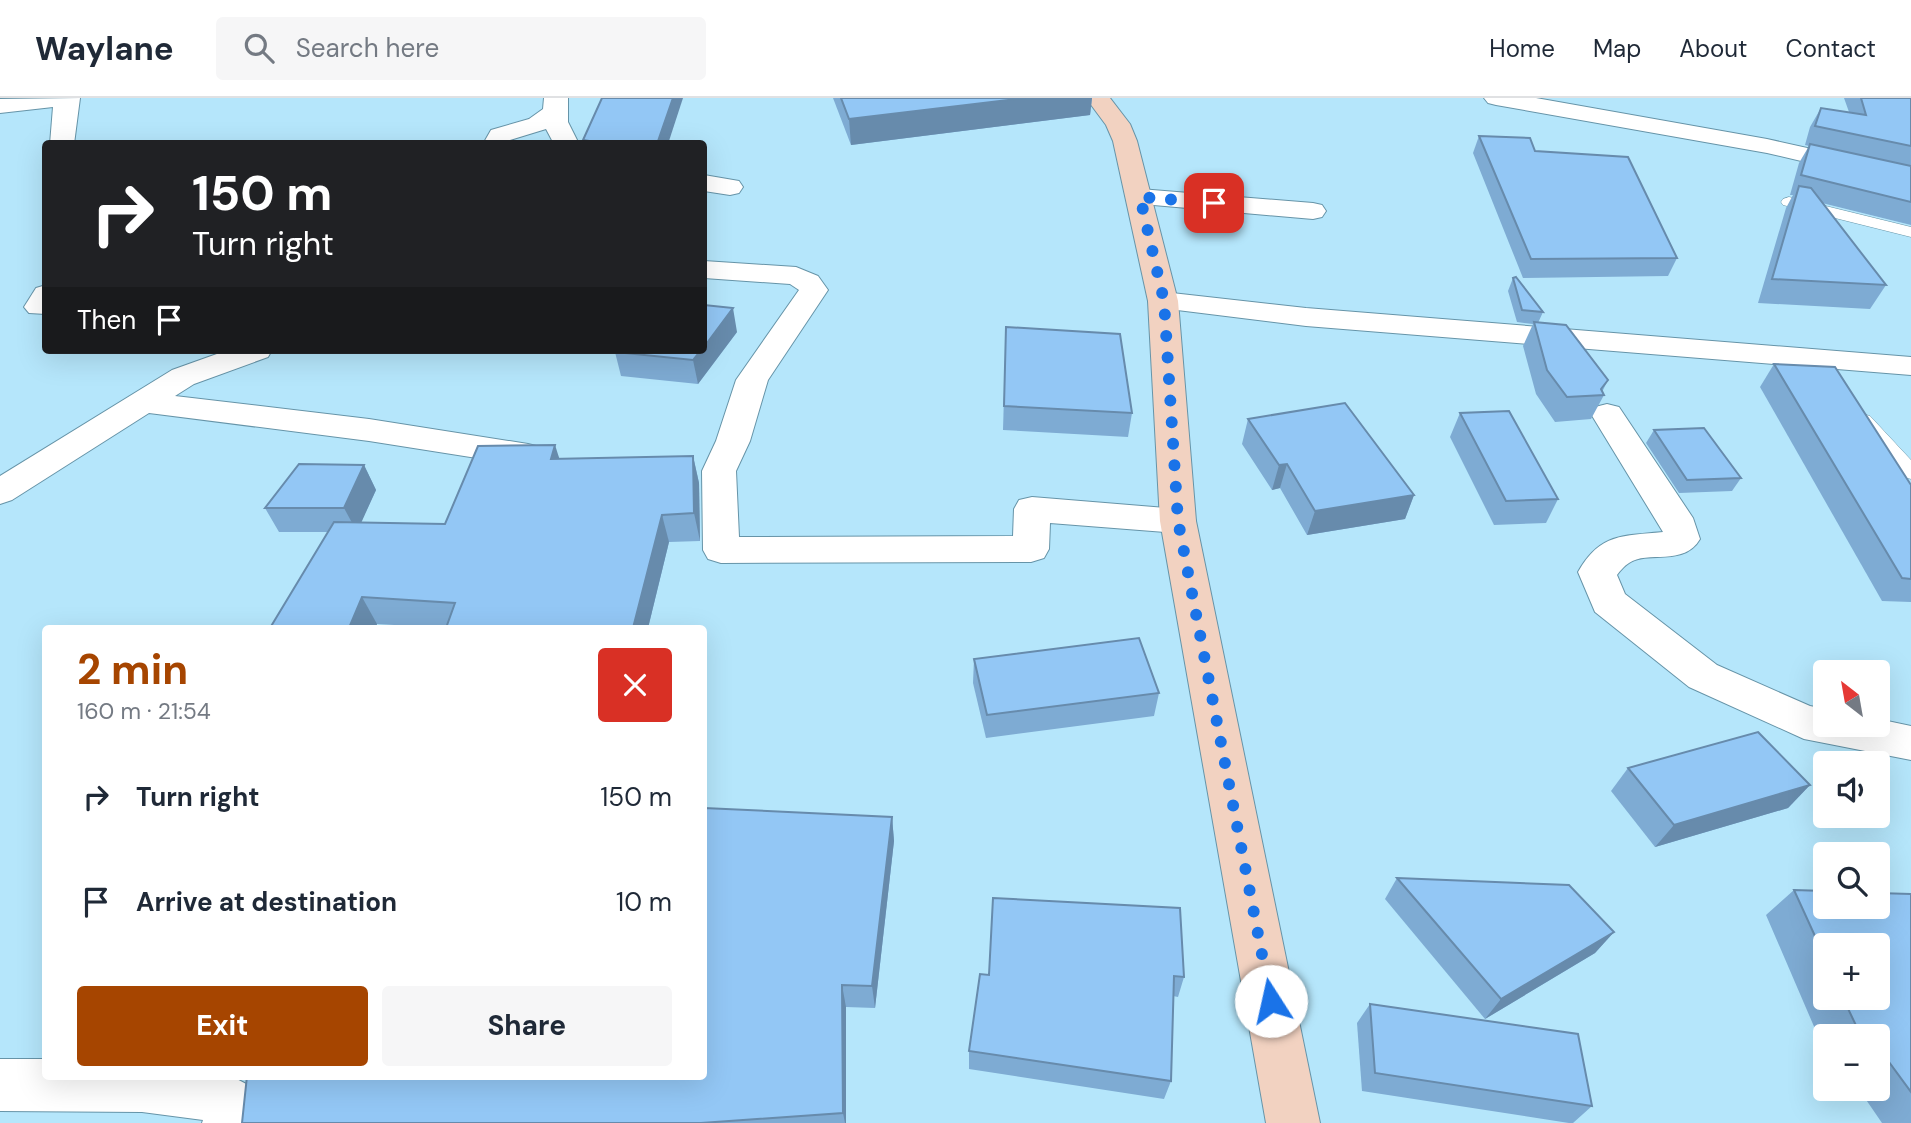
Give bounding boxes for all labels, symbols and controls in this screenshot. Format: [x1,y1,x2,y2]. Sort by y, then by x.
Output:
search box [216,17,706,80]
text: Waylane [35,27,174,70]
icon: search [240,29,278,67]
text: Search here [296,31,439,65]
text: Home [1489,33,1555,64]
text: Map [1593,33,1641,64]
text: About [1679,33,1748,64]
text: Contact [1786,33,1876,64]
text: 150 m [192,161,332,225]
icon: right [77,168,168,259]
pin [1184,173,1244,233]
icon: arrive [1195,184,1233,222]
text: Turn right [192,223,334,265]
icon: arrive [150,301,188,339]
text: Then [77,303,136,337]
text: 2 min [77,642,188,697]
button: close [598,648,672,722]
north arrow [1813,660,1890,737]
map controls [1813,660,1890,1101]
text: 160 m · 21:54 [77,696,211,726]
button: sound [1813,751,1890,828]
icon: right [77,778,115,816]
text: Turn right [136,780,260,814]
text: 150 m [600,780,672,814]
button: search [1813,842,1890,919]
icon: arrive [77,883,115,921]
text: Arrive at destination [136,885,397,919]
text: 10 m [616,885,672,919]
button: + [1813,933,1890,1010]
position arrow [1234,964,1308,1038]
button: Exit [77,986,368,1066]
button: Share [382,986,672,1066]
button: − [1813,1024,1890,1101]

